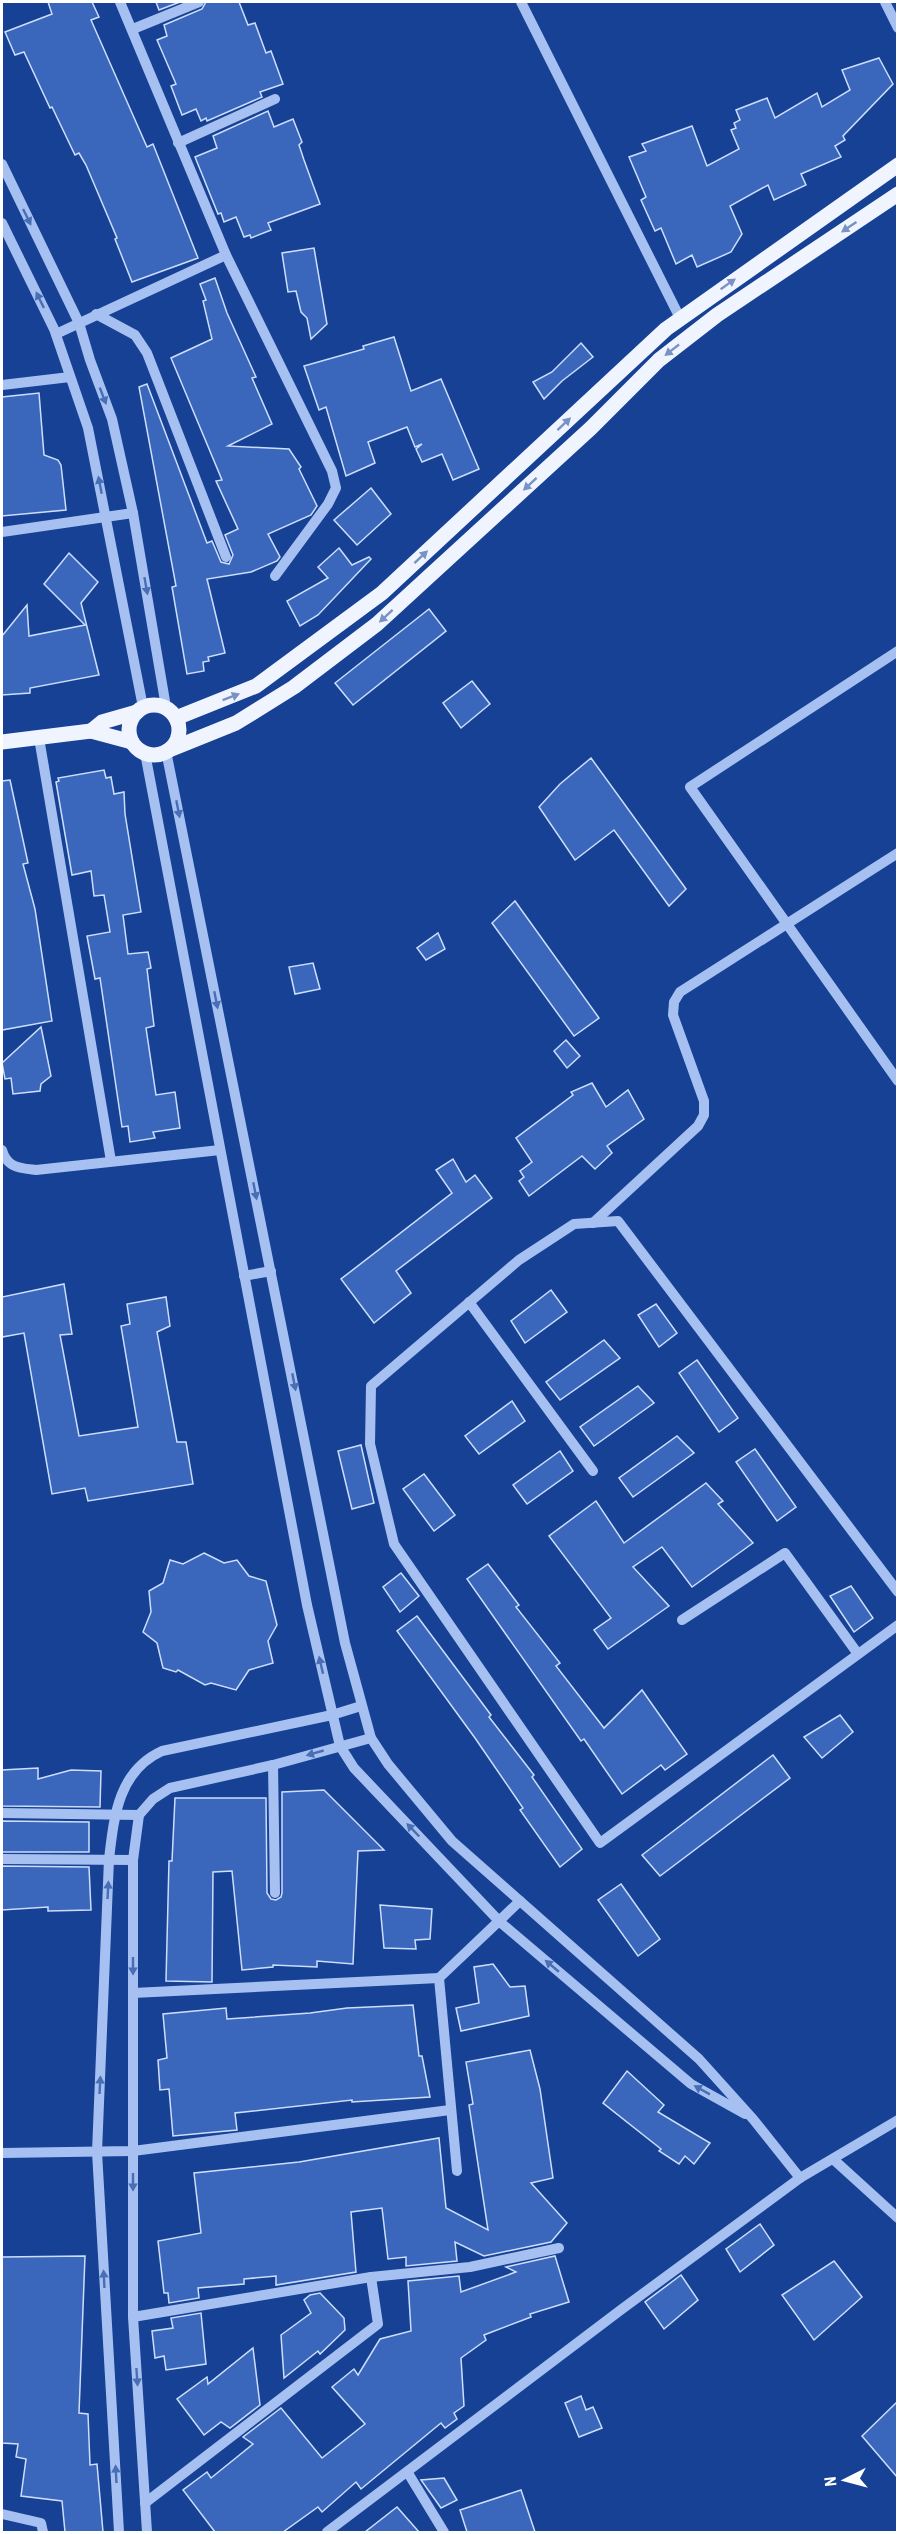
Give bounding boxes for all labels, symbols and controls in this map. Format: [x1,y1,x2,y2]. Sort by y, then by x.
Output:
one-way arrow [23,208,32,225]
one-way arrow [841,221,857,232]
one-way arrow [719,278,735,290]
one-way arrow [35,291,45,308]
one-way arrow [664,343,679,355]
one-way arrow [99,387,108,405]
one-way arrow [556,417,571,431]
one-way arrow [95,475,104,494]
one-way arrow [523,477,538,490]
one-way arrow [413,550,428,564]
one-way arrow [141,576,150,595]
one-way arrow [379,609,394,623]
one-way arrow [222,692,240,701]
one-way arrow [174,800,183,819]
one-way arrow [212,991,221,1010]
one-way arrow [251,1182,260,1201]
one-way arrow [289,1373,299,1392]
one-way arrow [316,1655,325,1674]
one-way arrow [306,1749,324,1758]
one-way arrow [406,1824,420,1838]
one-way arrow [104,1880,113,1899]
one-way arrow [128,1957,138,1976]
one-way arrow [545,1960,560,1973]
one-way arrow [95,2075,104,2094]
one-way arrow [694,2085,710,2096]
one-way arrow [128,2173,138,2192]
one-way arrow [100,2270,109,2289]
one-way arrow [133,2367,142,2386]
north arrow [815,2450,875,2510]
one-way arrow [111,2465,120,2484]
text: N [821,2476,841,2487]

